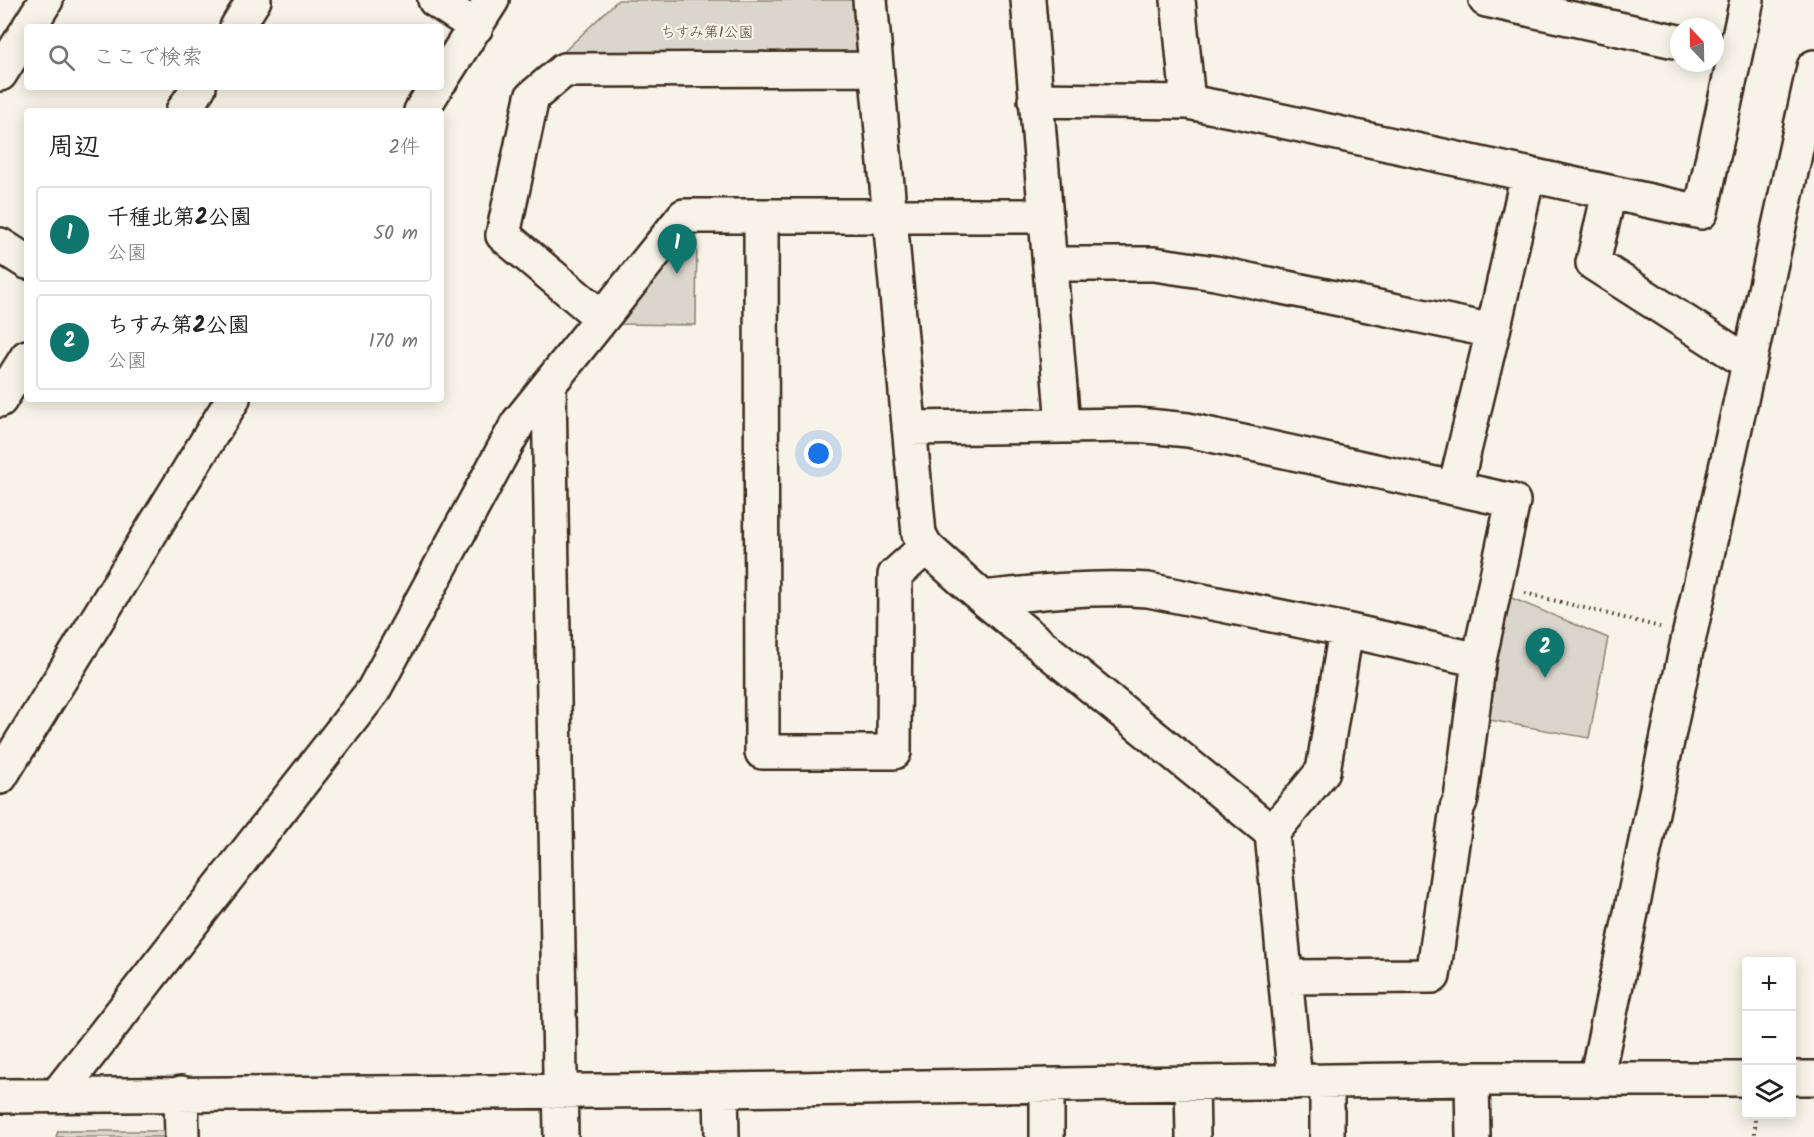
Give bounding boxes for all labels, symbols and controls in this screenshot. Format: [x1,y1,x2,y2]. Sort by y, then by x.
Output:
north arrow [1670,18,1724,72]
park label: ちすみ第1公園 [661,21,753,45]
search box [24,24,444,90]
icon: search [45,41,78,74]
text: ここで検索 [93,41,203,76]
text: 周辺 [48,127,100,169]
text: 2件 [388,132,420,164]
text: 千種北第2公園 [107,201,252,236]
text: 1 [66,218,73,250]
text: 50 m [373,218,418,250]
pin: 1 [658,224,696,274]
text: 公園 [107,238,147,270]
text: ちすみ第2公園 [107,309,250,344]
text: 2 [64,326,75,358]
text: 170 m [369,326,418,358]
text: 公園 [107,346,147,378]
your location [804,439,833,468]
pin: 2 [1526,628,1564,678]
map controls [1742,957,1796,1119]
button: + [1742,957,1796,1011]
button: − [1742,1011,1796,1065]
button: layers [1742,1065,1796,1119]

